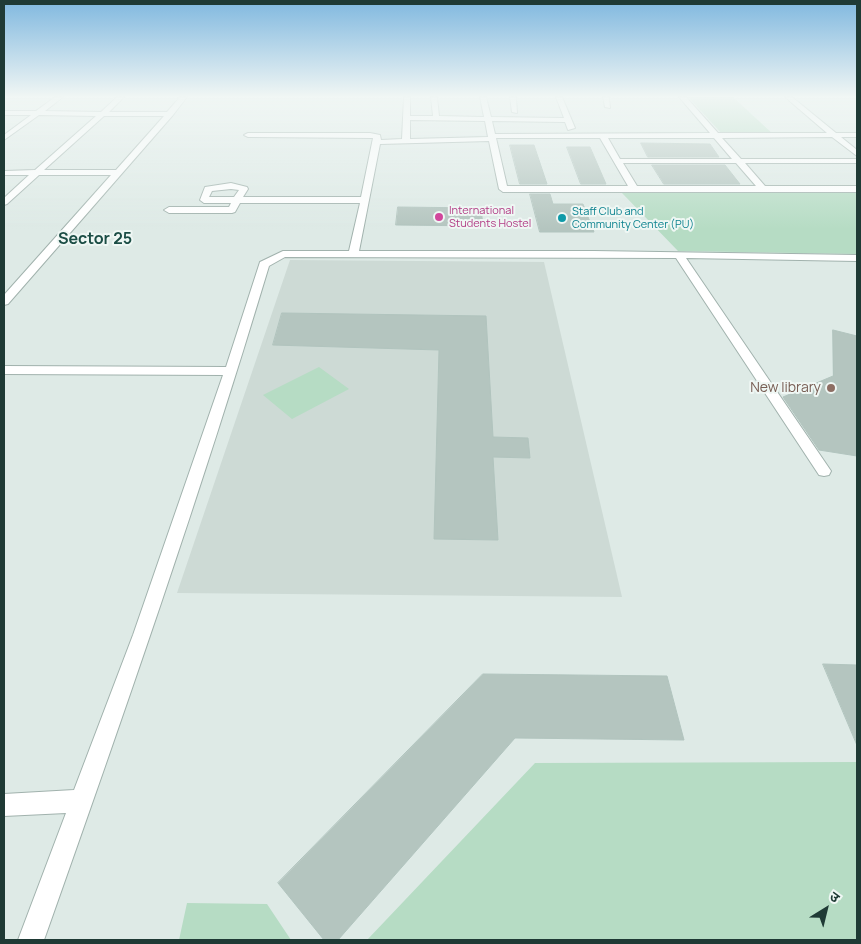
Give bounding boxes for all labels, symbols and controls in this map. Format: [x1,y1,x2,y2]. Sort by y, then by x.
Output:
place label: International Students Hostel [449,204,531,230]
place label: Staff Club and Community Center (PU) [572,205,694,231]
marker: International Students Hostel [433,211,445,223]
marker: Staff Club and Community Center (PU) [556,212,568,224]
district label: Sector 25 [58,230,132,250]
place label: New library [750,380,821,396]
marker: New library [825,382,837,394]
north arrow [801,884,851,934]
text: उ [826,886,844,907]

